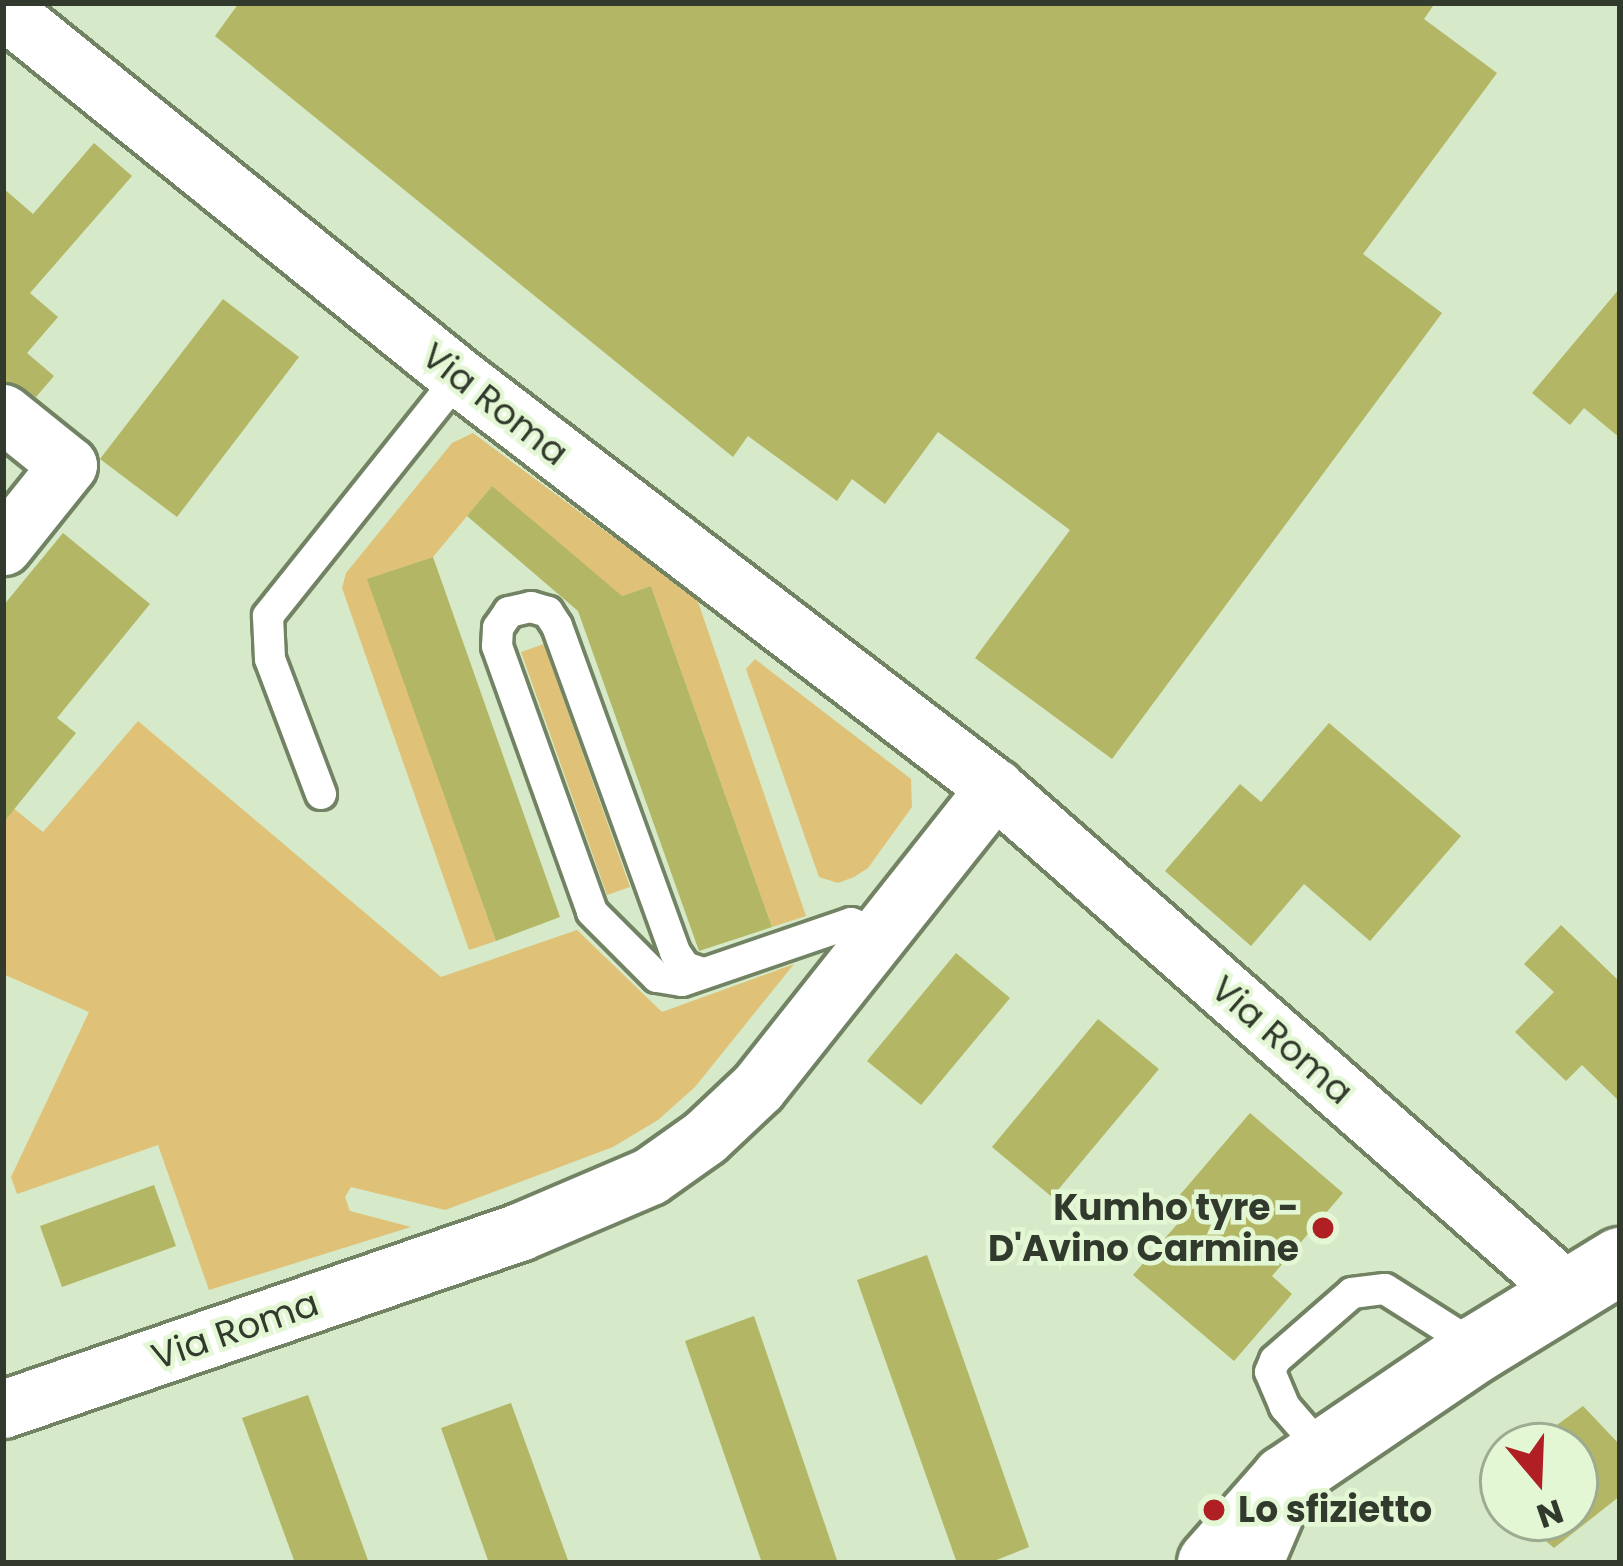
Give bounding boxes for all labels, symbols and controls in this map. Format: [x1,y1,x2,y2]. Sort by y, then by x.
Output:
street label: Via Roma [413,334,577,474]
street label: Via Roma [1202,967,1362,1113]
place label: Kumho tyre - D'Avino Carmine [988,1185,1299,1270]
marker: Kumho tyre - D'Avino Carmine [1310,1215,1336,1241]
street label: Via Roma [146,1281,324,1379]
north arrow [1479,1422,1599,1542]
text: N [1531,1487,1569,1540]
place label: Lo sfizietto [1238,1488,1432,1532]
marker: Lo sfizietto [1201,1497,1227,1523]

